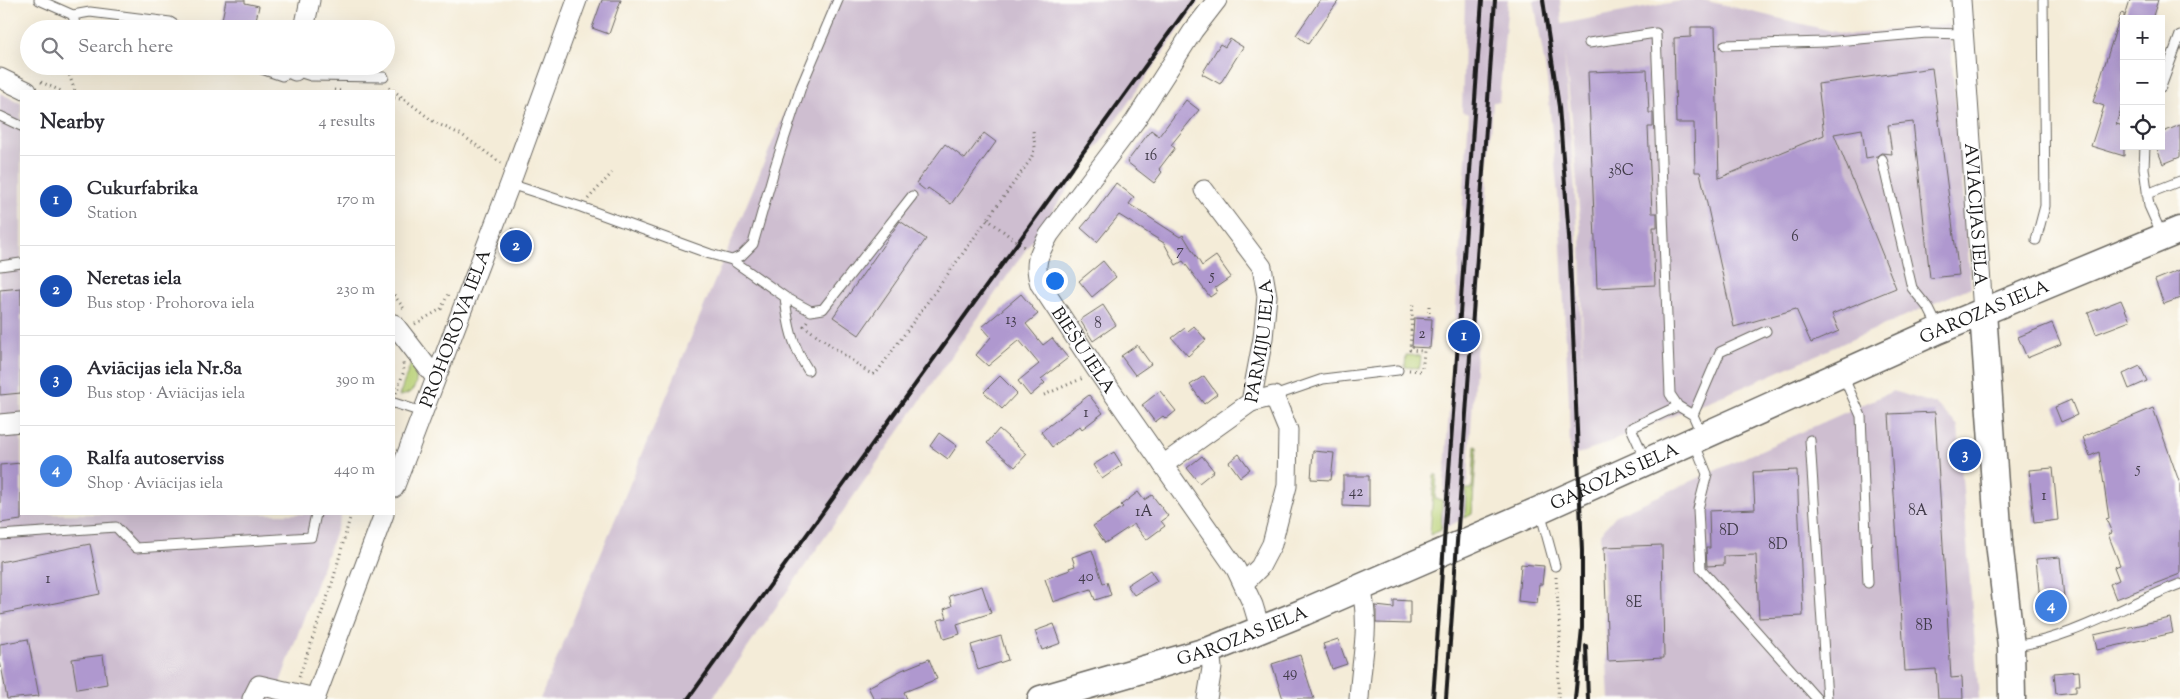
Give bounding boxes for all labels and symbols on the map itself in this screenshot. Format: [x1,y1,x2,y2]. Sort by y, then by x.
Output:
street label: AVIĀCIJAS IELA [1956,142,1992,287]
house number: 16 [1145,146,1157,167]
house number: 38C [1608,161,1634,182]
pin: 2 [500,227,532,265]
house number: 6 [1791,227,1799,248]
house number: 7 [1176,241,1184,262]
street label: PROHOROVA IELA [415,246,499,412]
house number: 5 [1208,266,1215,287]
your location [1042,268,1068,294]
street label: GAROZAS IELA [1916,274,2054,352]
street label: PĀRMIJU IELA [1240,277,1282,405]
street label: BIEŠU IELA [1044,302,1121,400]
house number: 13 [1005,310,1017,331]
house number: 8 [1094,314,1102,335]
pin: 1 [1448,317,1480,355]
house number: 2 [1418,324,1426,345]
house number: 1 [1083,403,1089,424]
pin: 3 [1949,436,1981,474]
street label: GAROZAS IELA [1547,438,1684,518]
house number: 5 [2134,459,2141,480]
house number: 42 [1349,482,1363,503]
house number: 1 [2041,486,2047,507]
house number: 8A [1908,501,1928,522]
house number: 1A [1135,502,1153,523]
house number: 8D [1719,521,1739,542]
house number: 8D [1768,535,1788,556]
house number: 40 [1078,567,1094,588]
house number: 1 [45,569,51,590]
pin: 4 [2035,587,2067,625]
house number: 8E [1626,593,1642,614]
street label: GAROZAS IELA [1174,601,1313,674]
house number: 8B [1916,616,1933,637]
house number: 49 [1283,663,1297,684]

